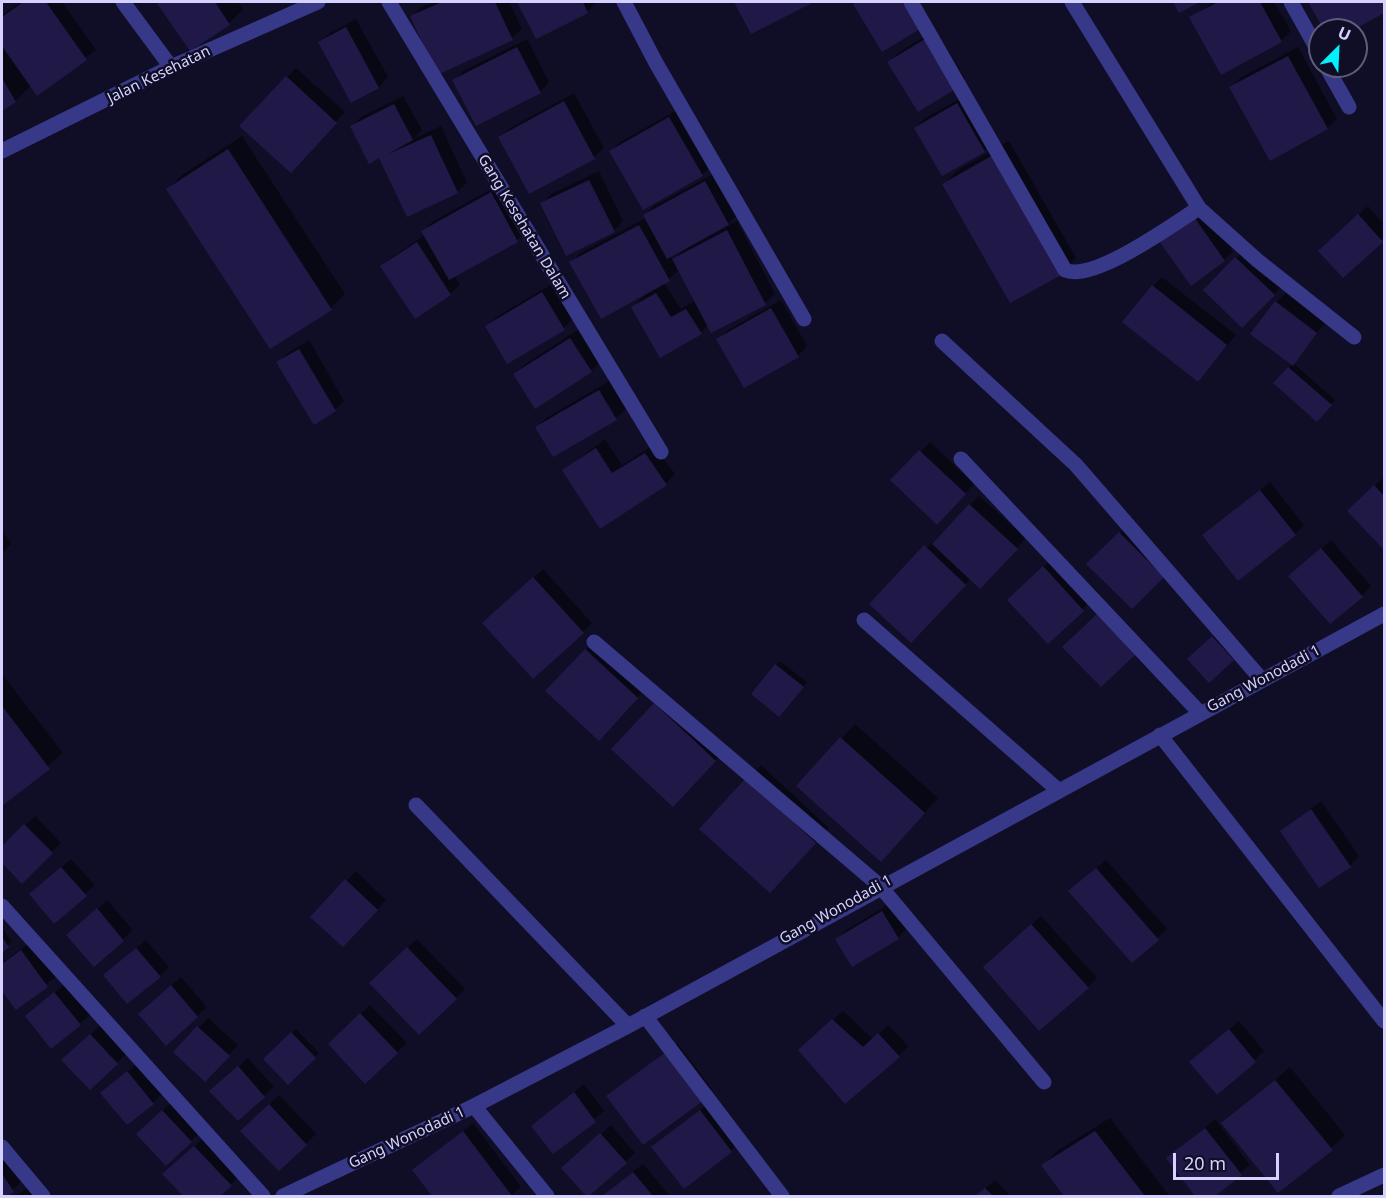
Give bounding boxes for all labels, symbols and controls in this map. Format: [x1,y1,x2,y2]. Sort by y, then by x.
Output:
north arrow [1308,18,1368,78]
text: U [1334,21,1355,46]
street label: Jalan Kesehatan [105,42,213,108]
street label: Gang Kesehatan Dalam [474,151,574,303]
street label: Gang Wonodadi 1 [1204,641,1324,717]
street label: Gang Wonodadi 1 [777,872,895,948]
street label: Gang Wonodadi 1 [346,1103,468,1173]
scale bar [1176,1141,1282,1179]
text: 20 m [1184,1151,1226,1175]

